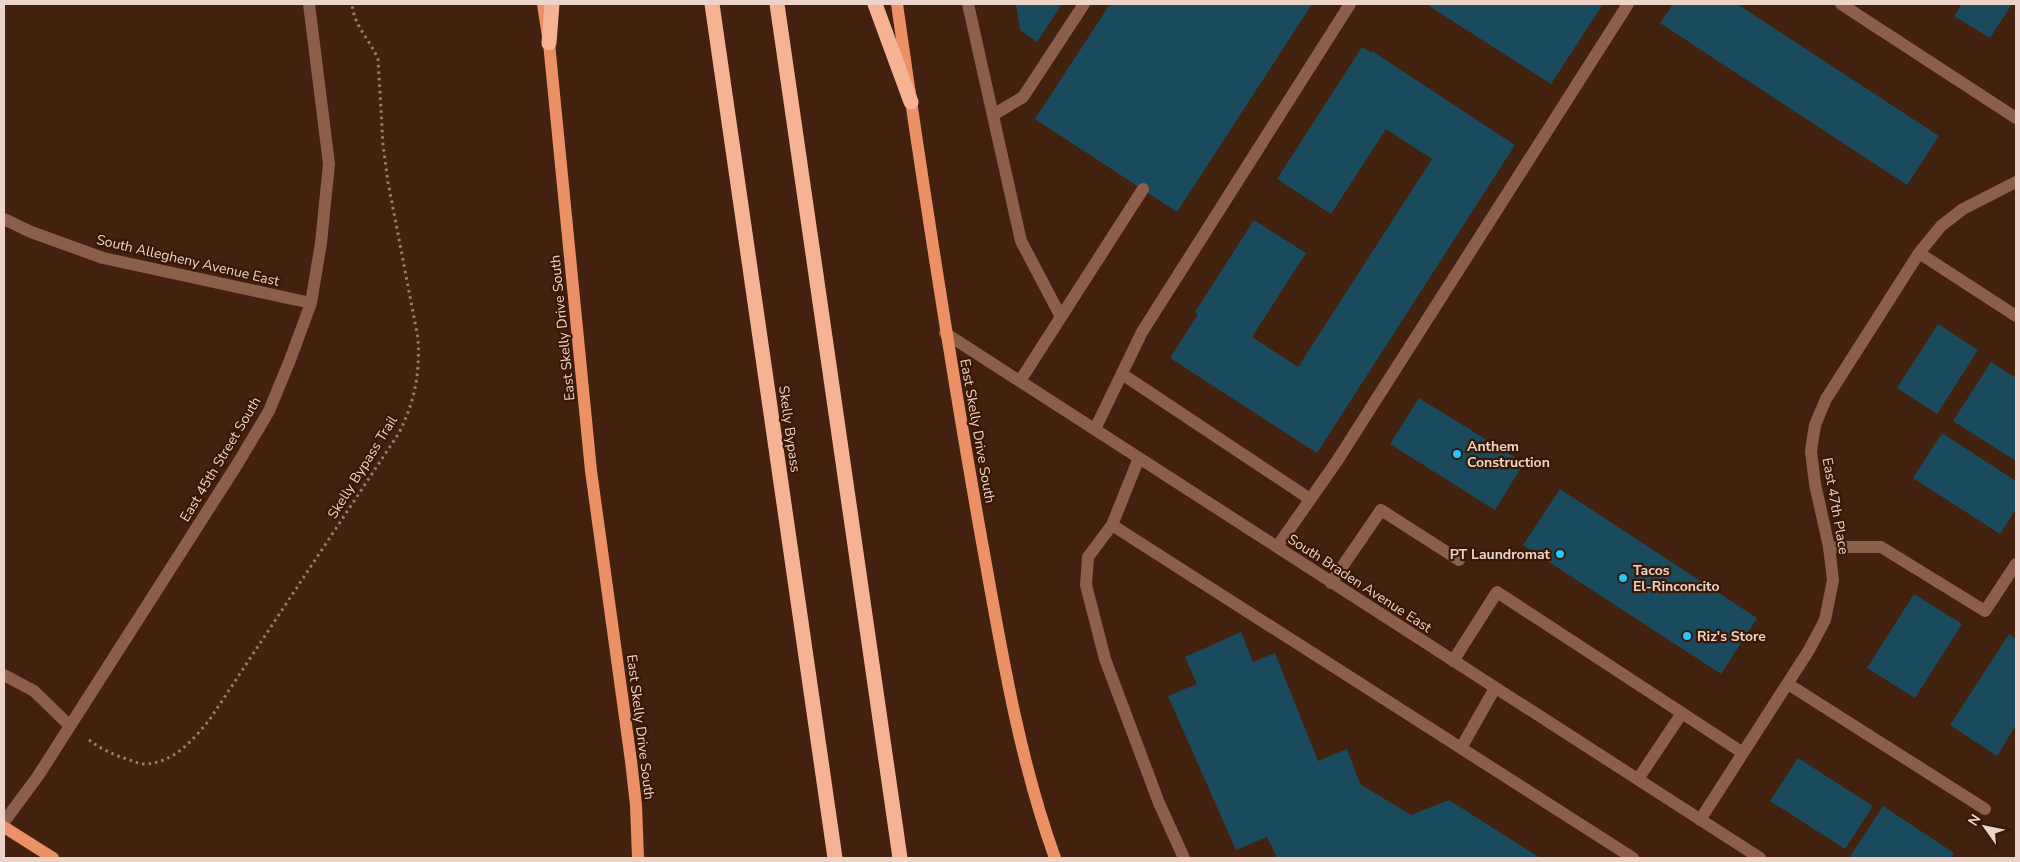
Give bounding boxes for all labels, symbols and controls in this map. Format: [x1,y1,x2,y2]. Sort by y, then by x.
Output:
street label: South Allegheny Avenue East [95,230,281,291]
street label: East Skelly Drive South [545,254,580,402]
street label: East Skelly Drive South [955,357,1000,505]
street label: Skelly Bypass [774,384,805,474]
street label: East 45th Street South [176,393,265,525]
street label: Skelly Bypass Trail [323,411,402,522]
place label: Anthem Construction [1467,437,1550,472]
marker: Anthem Construction [1451,448,1463,460]
street label: East 47th Place [1818,456,1853,556]
street label: South Braden Avenue East [1284,530,1435,637]
place label: PT Laundromat [1450,545,1551,564]
marker: PT Laundromat [1554,548,1566,560]
place label: Tacos El-Rinconcito [1633,561,1719,596]
marker: Tacos El-Rinconcito [1617,572,1629,584]
place label: Riz's Store [1697,627,1766,646]
marker: Riz's Store [1681,630,1693,642]
street label: East Skelly Drive South [622,653,659,801]
north arrow [1960,802,2010,852]
text: N [1964,811,1985,830]

